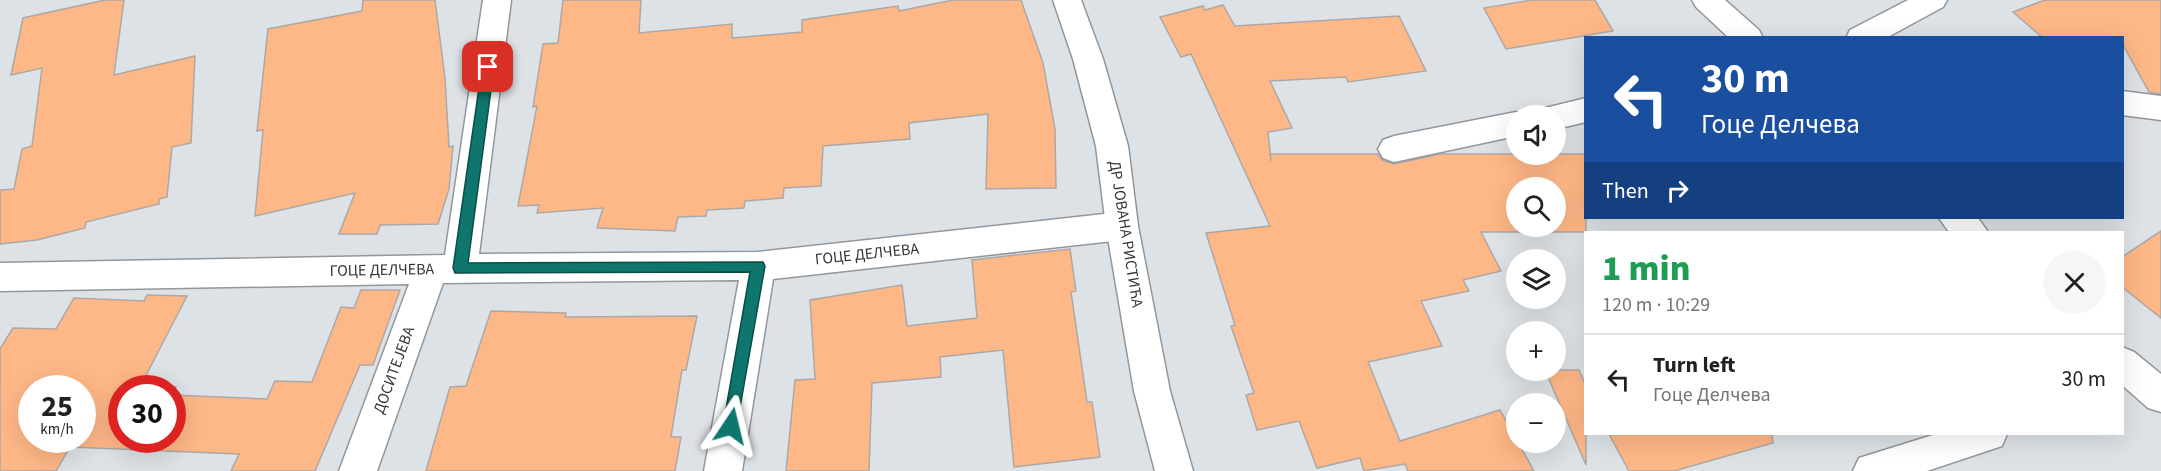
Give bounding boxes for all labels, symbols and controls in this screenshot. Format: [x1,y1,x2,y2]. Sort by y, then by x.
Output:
pin [462,41,513,92]
text: 30 m [1701,49,1790,109]
icon: arrive [471,50,504,83]
icon: left [1602,60,1680,138]
map controls [1506,105,1566,453]
button: sound [1506,105,1566,165]
text: Гоце Делчева [1701,105,1860,144]
street label: ДР ЈОВАНА РИСТИЋА [1104,159,1149,309]
icon: right [1661,174,1694,207]
text: Then [1602,175,1649,207]
button: search [1506,177,1566,237]
street label: ГОЦЕ ДЕЛЧЕВА [814,238,920,270]
text: 1 min [1602,243,1690,294]
button: layers [1506,249,1566,309]
button: close [2043,251,2106,314]
street label: ГОЦЕ ДЕЛЧЕВА [330,258,435,282]
text: 120 m · 10:29 [1602,291,1710,319]
button: + [1506,321,1566,381]
street label: ДОСИТЕЈЕВА [368,323,420,417]
text: Turn left [1653,349,1735,381]
icon: left [1602,363,1635,396]
text: 30 m [2061,363,2106,395]
speed limit sign: 30 [108,375,186,453]
text: Гоце Делчева [1653,381,1771,409]
text: 25 [41,385,73,428]
button: − [1506,393,1566,453]
position arrow [699,394,763,458]
text: km/h [40,419,74,440]

